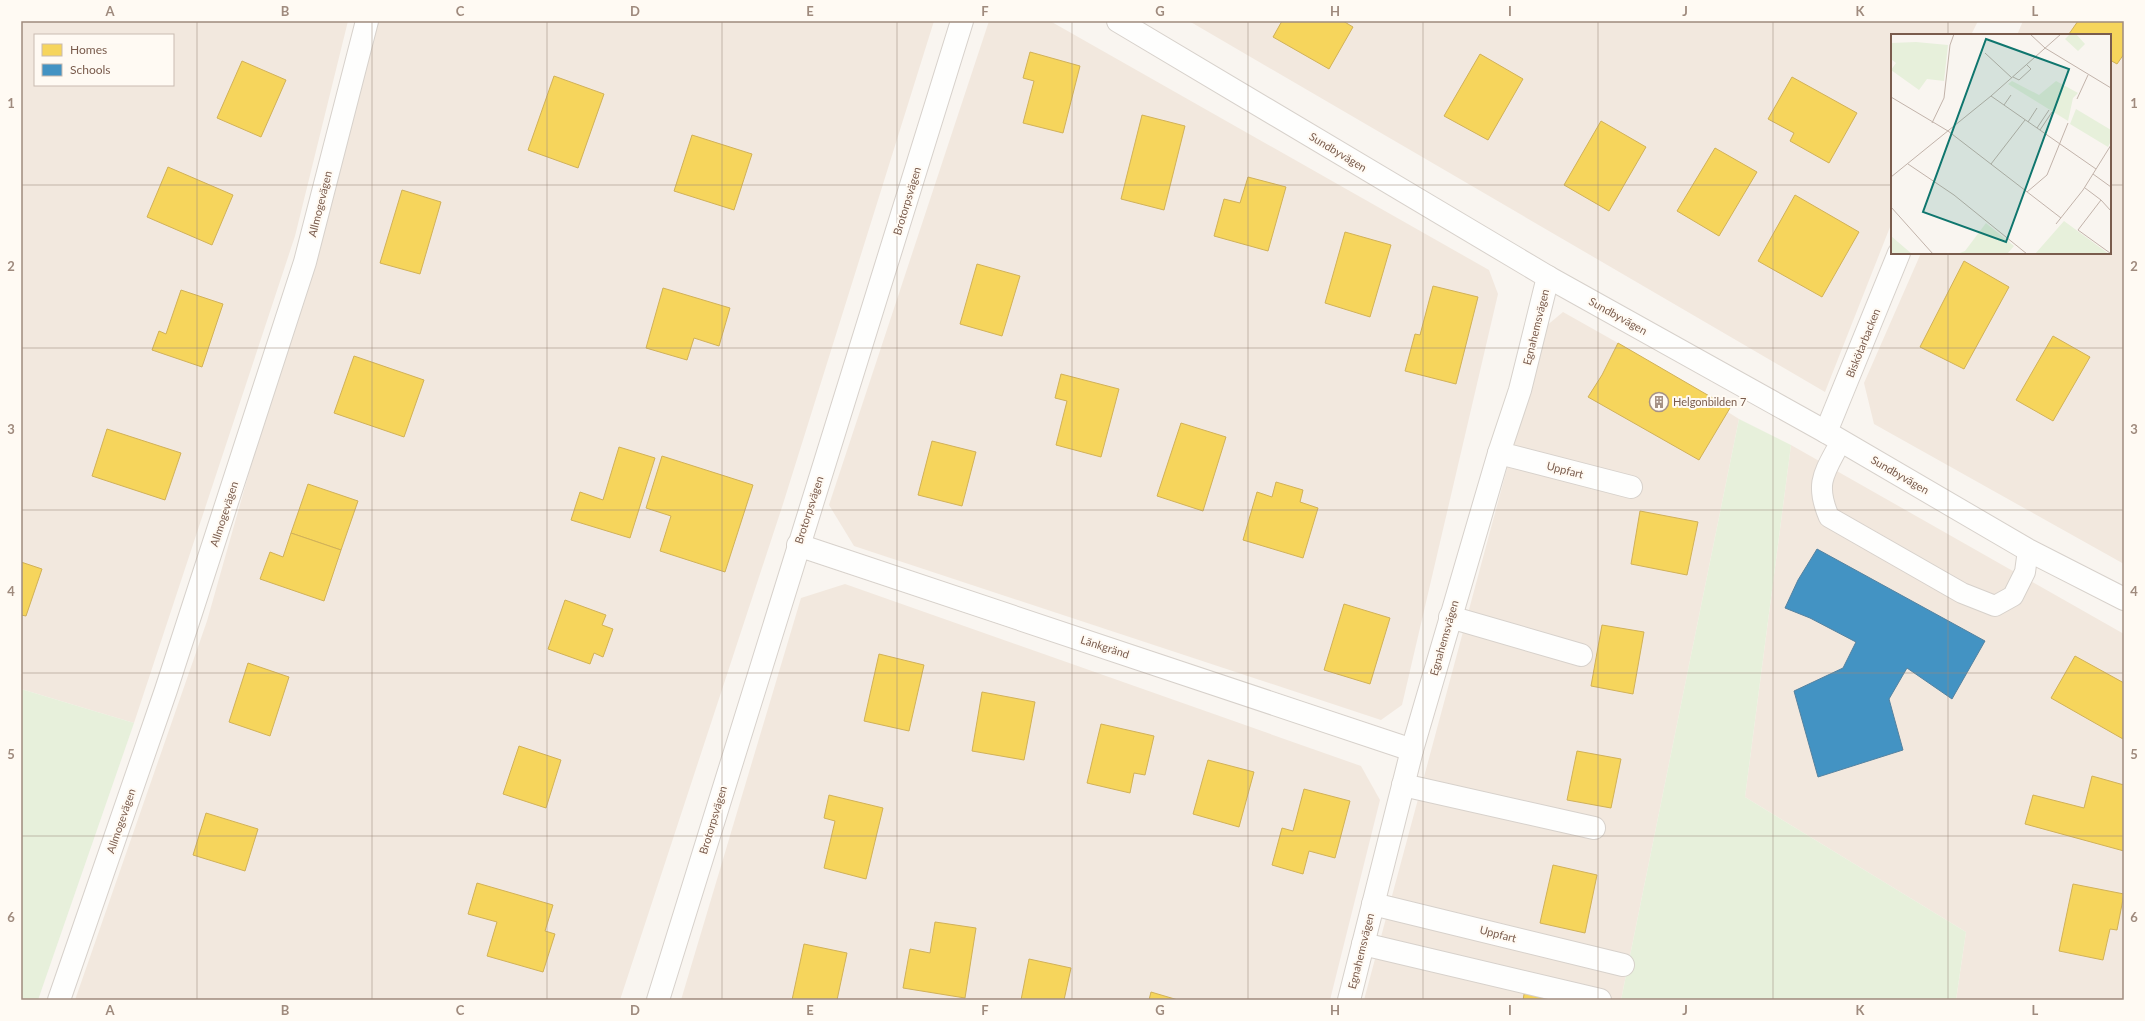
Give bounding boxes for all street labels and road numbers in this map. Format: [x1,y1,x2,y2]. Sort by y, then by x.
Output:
street label: Sundbyvägen [1307,129,1369,174]
street label: Brotorpsvägen [890,165,923,236]
street label: Allmogevägen [305,169,334,238]
street label: Egnahemsvägen [1520,288,1551,366]
street label: Sundbyvägen [1587,294,1650,337]
street label: Biskötarbacken [1843,306,1882,379]
street label: Sundbyvägen [1869,453,1931,496]
street label: Uppfart [1545,459,1585,480]
street label: Brotorpsvägen [791,474,826,545]
street label: Allmogevägen [207,480,240,548]
street label: Egnahemsvägen [1427,599,1460,677]
street label: Länkgränd [1079,633,1131,660]
street label: Brotorpsvägen [696,784,729,855]
street label: Allmogevägen [103,787,138,855]
street label: Egnahemsvägen [1345,912,1376,990]
street label: Uppfart [1478,923,1518,944]

